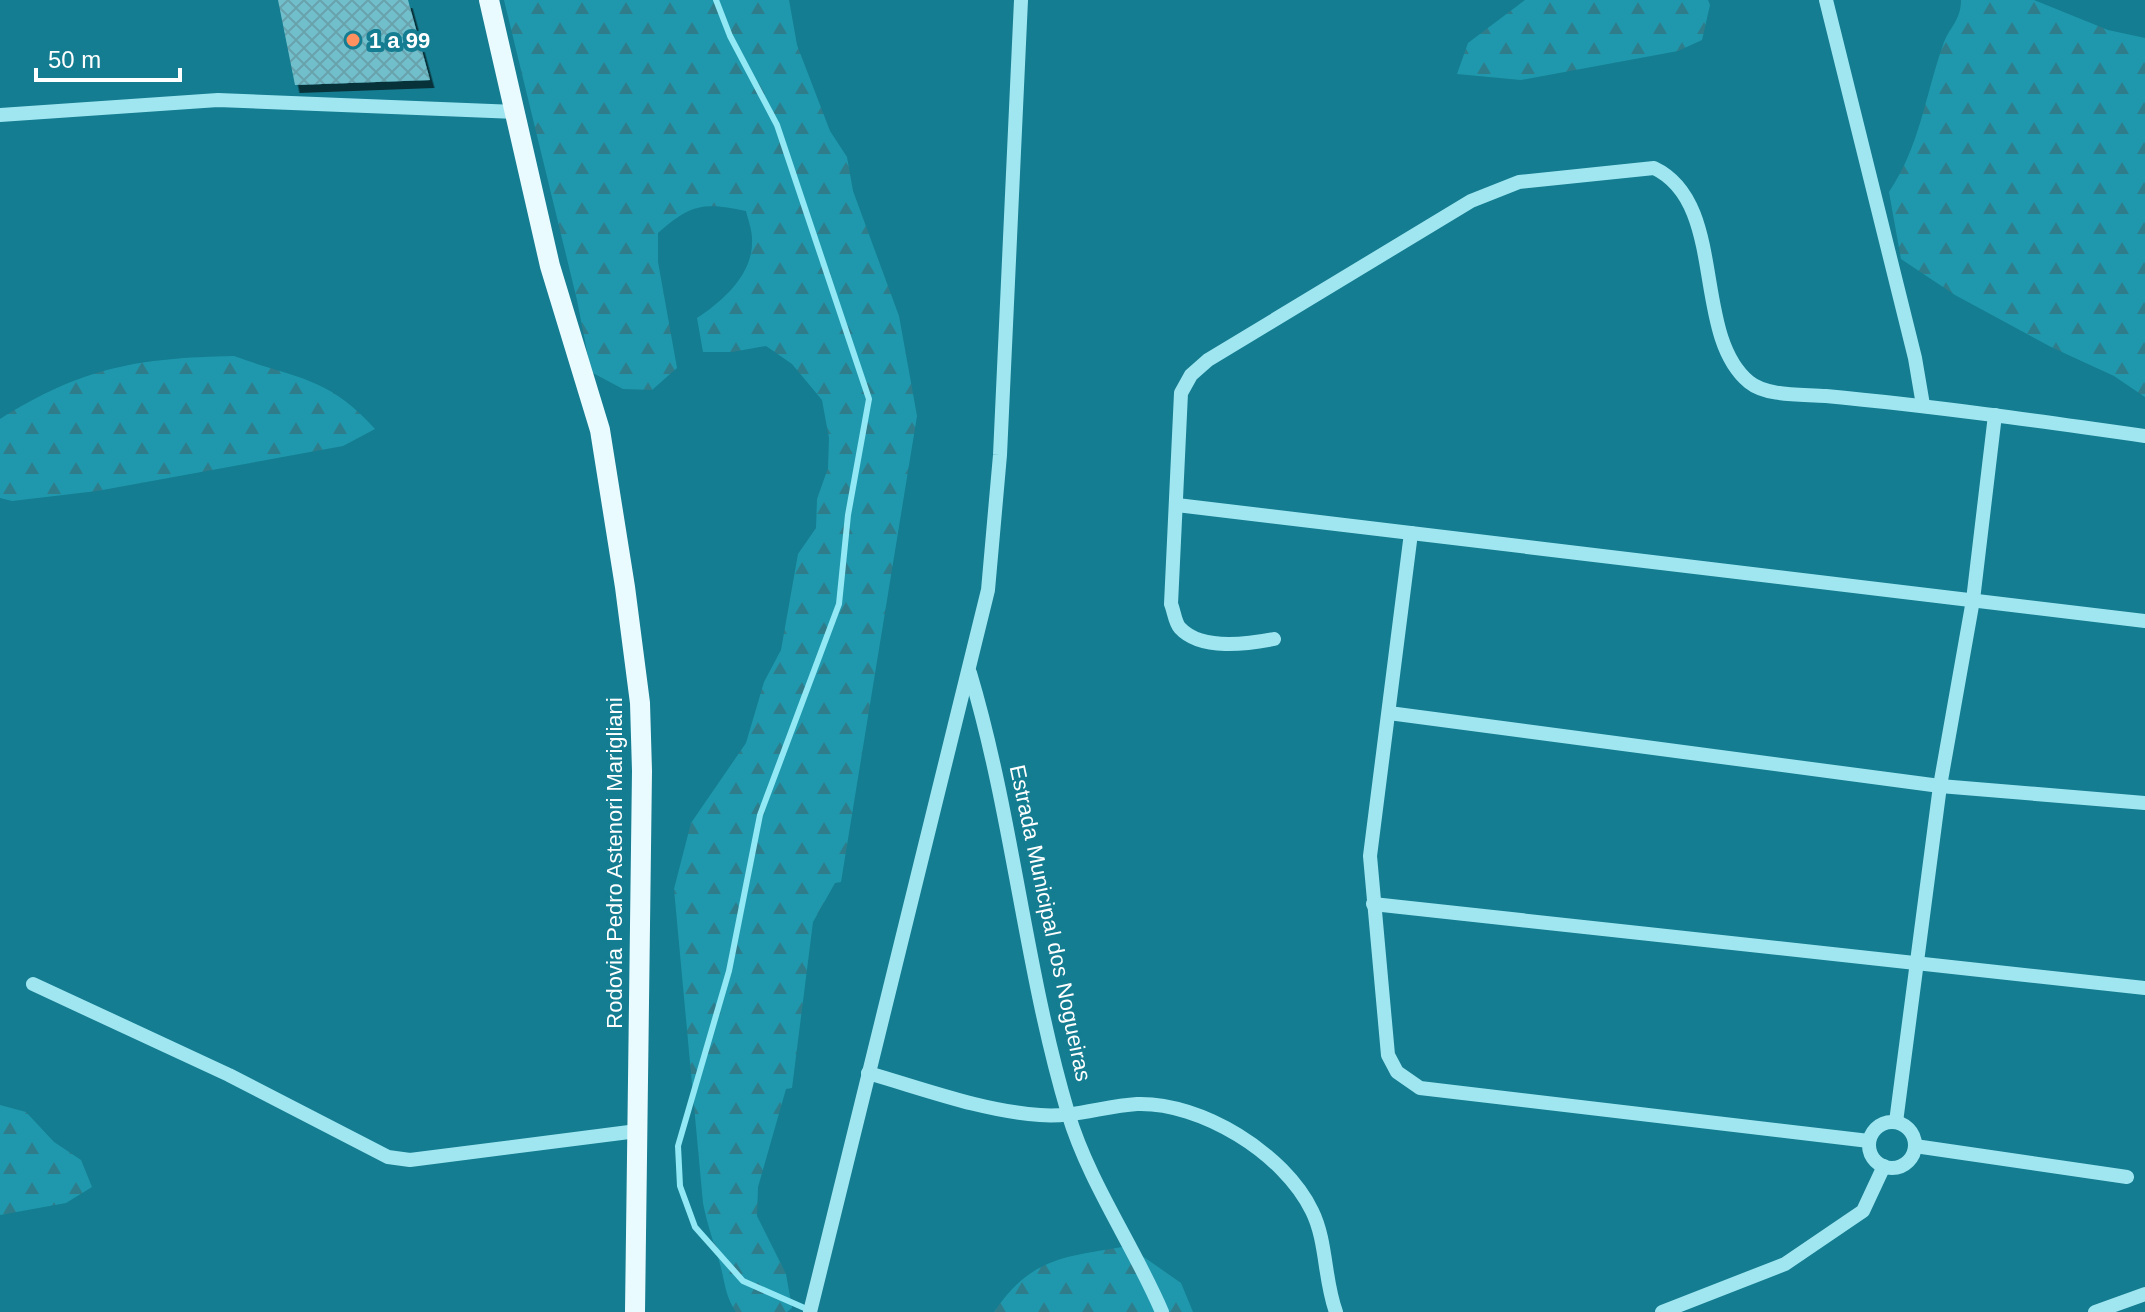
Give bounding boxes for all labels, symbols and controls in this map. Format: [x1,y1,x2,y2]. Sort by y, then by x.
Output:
place label: 1 a 99 [369,28,430,53]
marker: 1 a 99 [344,31,362,49]
scale bar [36,32,180,82]
text: 50 m [48,46,101,73]
street label: Rodovia Pedro Astenori Marigliani [602,697,627,1029]
street label: Estrada Municipal dos Nogueiras [1005,763,1096,1084]

